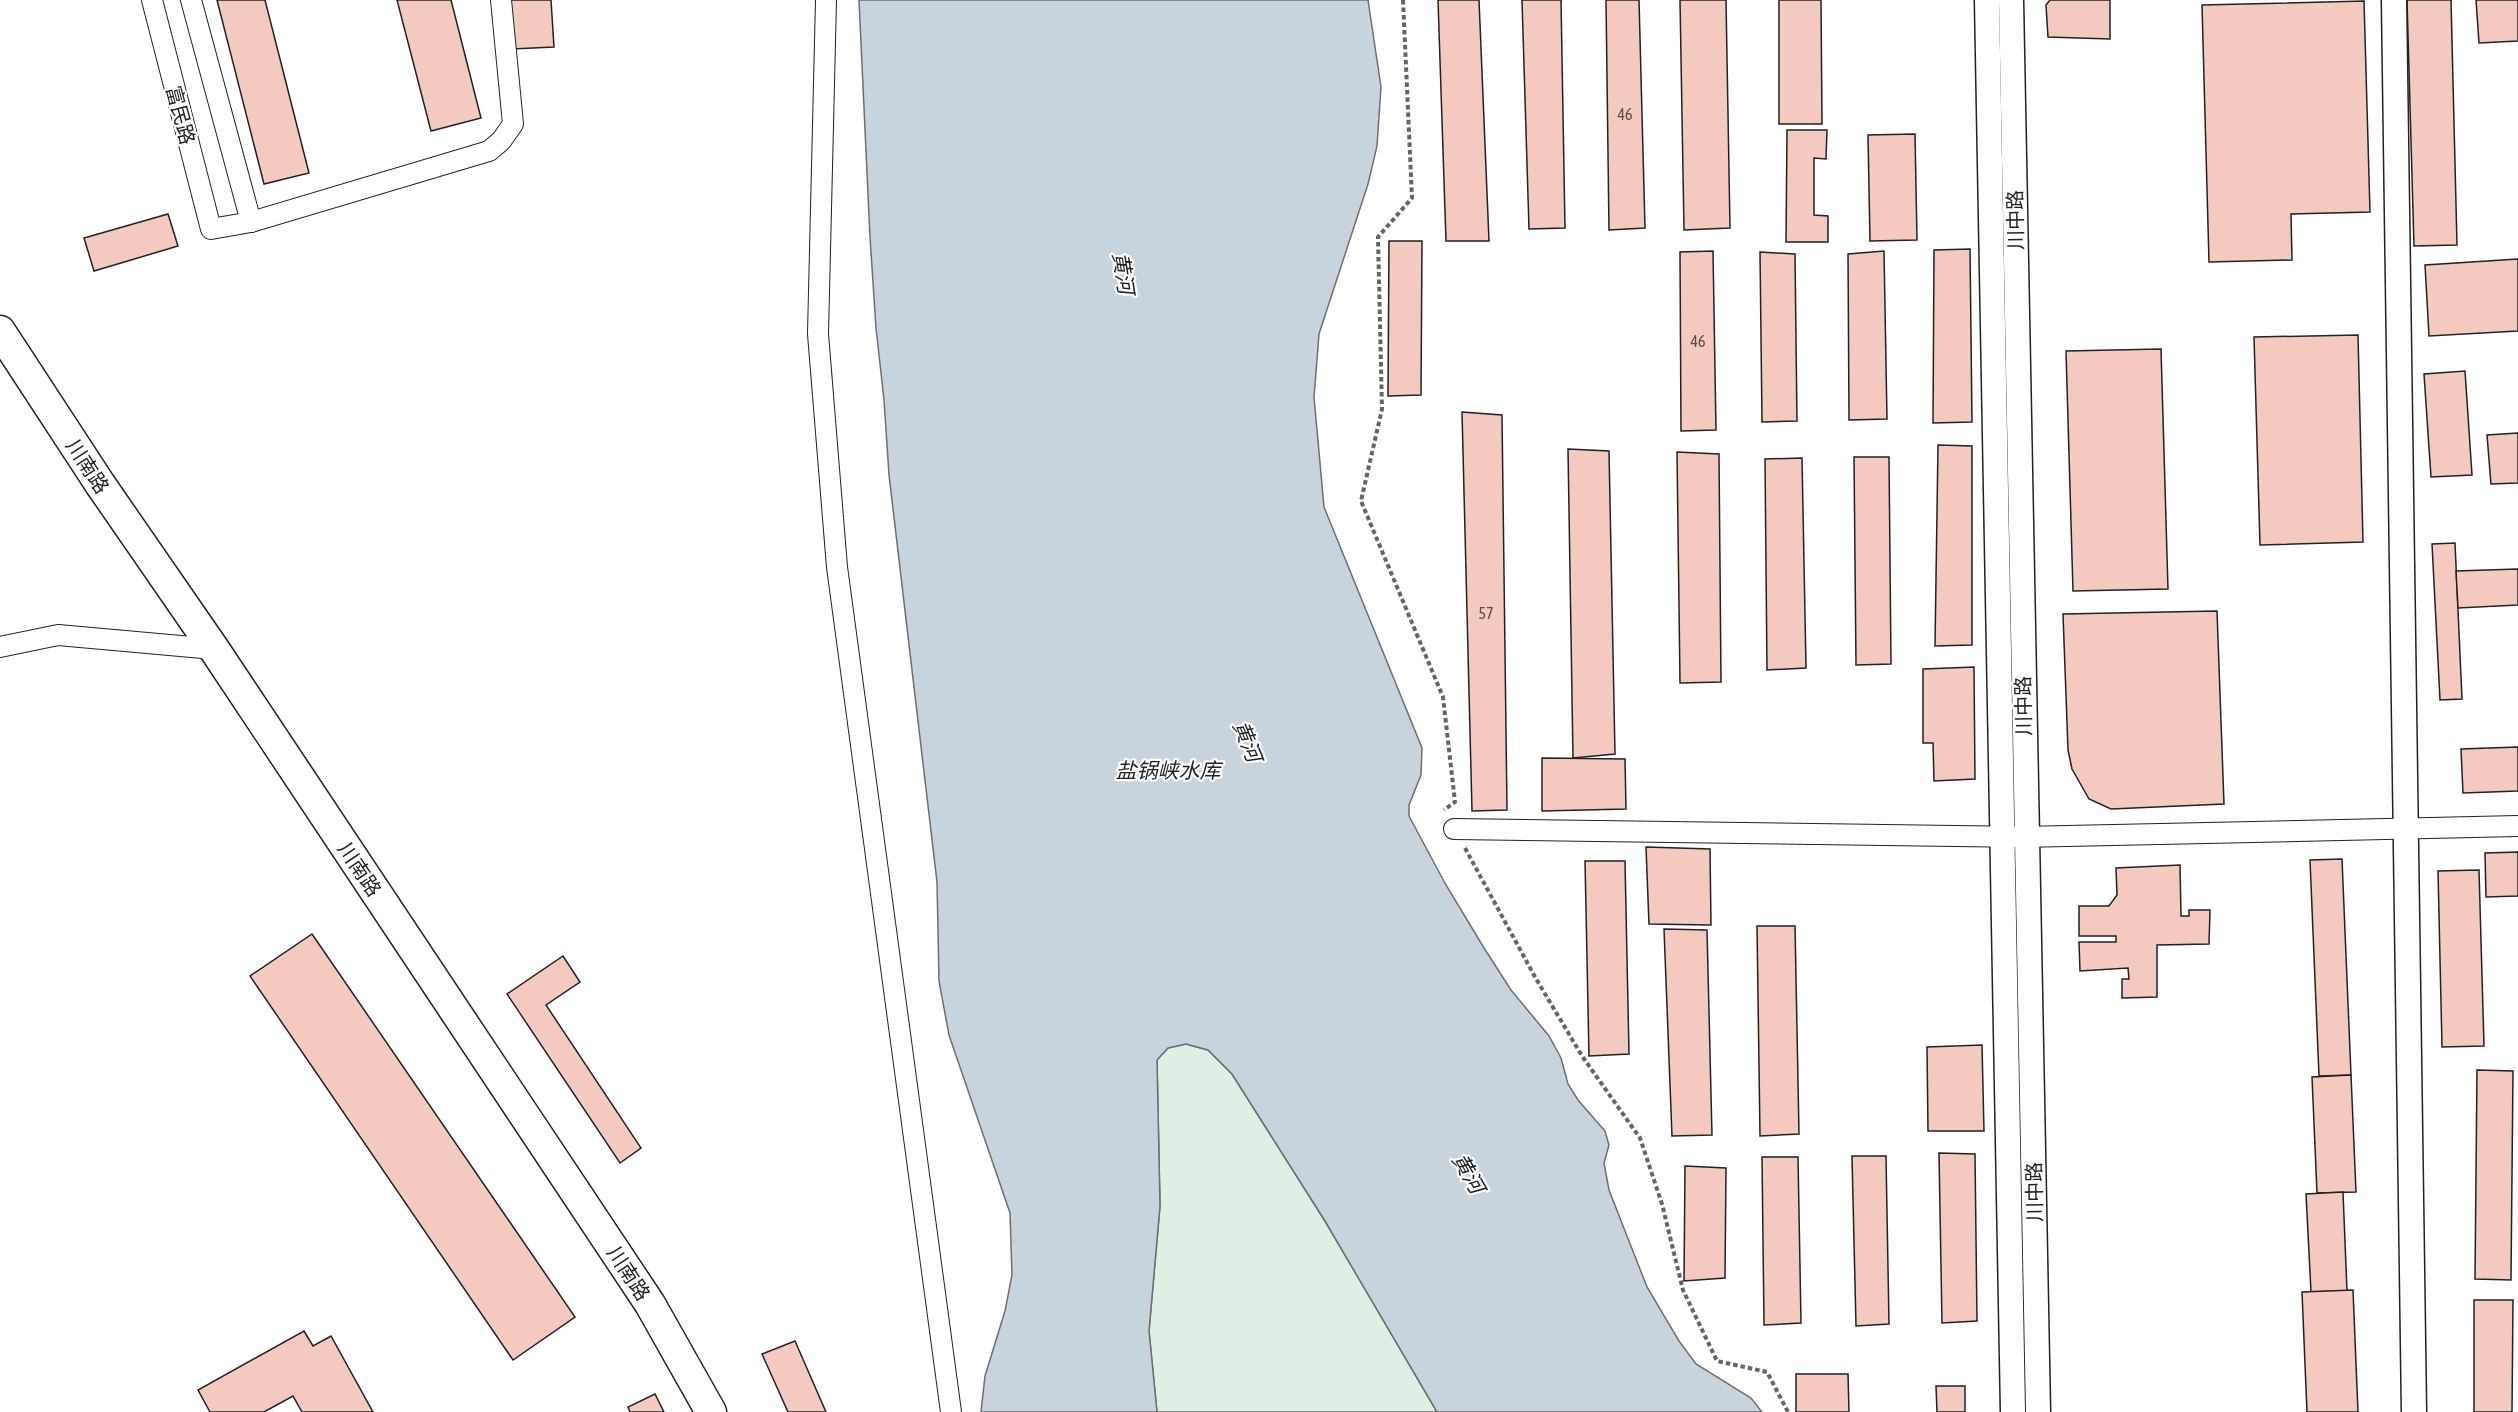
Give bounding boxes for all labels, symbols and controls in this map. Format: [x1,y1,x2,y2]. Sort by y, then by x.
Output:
street label: 富民路 [162,83,200,147]
house number: 46 [1617,105,1633,123]
street label: 川中路 [2003,190,2027,250]
water label: 黄河 [1109,250,1140,300]
house number: 46 [1690,332,1706,350]
street label: 川南路 [62,435,114,497]
house number: 57 [1478,604,1494,622]
street label: 川中路 [2011,676,2035,736]
water label: 黄河 [1229,717,1268,769]
water label: 盐锅峡水库 [1116,758,1223,782]
street label: 川南路 [334,838,386,900]
water label: 黄河 [1448,1149,1492,1201]
street label: 川中路 [2022,1162,2046,1222]
street label: 川南路 [603,1242,655,1304]

